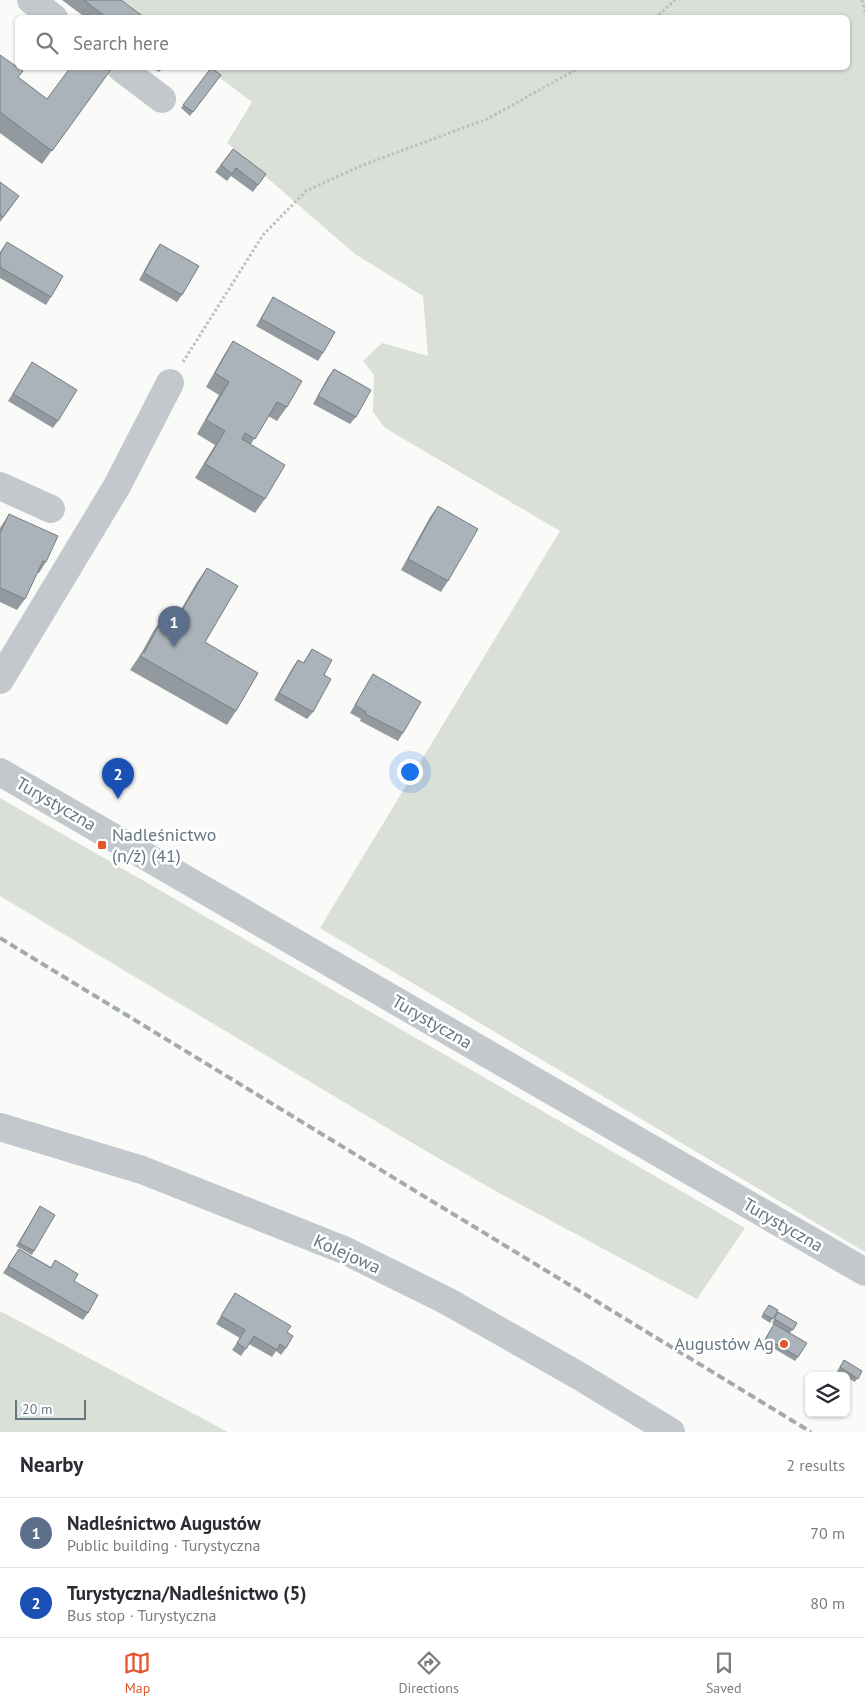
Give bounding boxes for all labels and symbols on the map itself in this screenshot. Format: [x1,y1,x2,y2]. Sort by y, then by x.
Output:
pin: 1 [158,606,190,647]
pin: 2 [102,758,134,799]
your location [397,759,423,785]
street label: Turystyczna [12,771,100,836]
place label: Nadleśnictwo (n/ż) (41) [112,823,216,867]
marker: Nadleśnictwo (n/ż) (41) [96,839,108,851]
street label: Turystyczna [388,989,476,1054]
street label: Turystyczna [739,1192,827,1257]
street label: Kolejowa [310,1229,384,1278]
place label: Augustów Ag [674,1332,774,1355]
marker: Augustów Ag [778,1338,790,1350]
scale bar [15,1397,86,1420]

